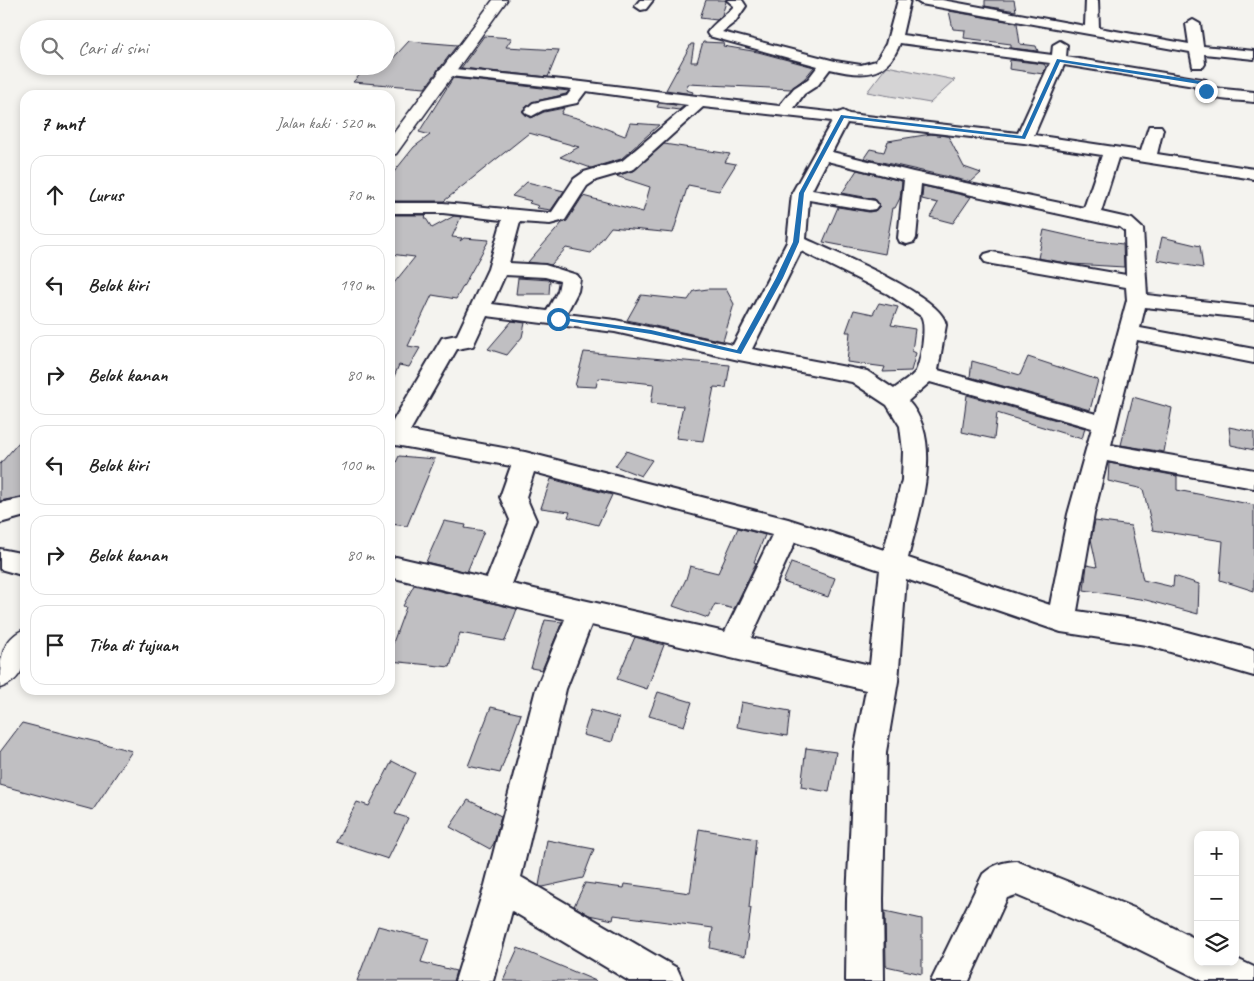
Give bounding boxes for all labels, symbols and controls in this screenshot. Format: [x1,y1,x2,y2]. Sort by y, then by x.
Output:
search box [20,20,395,75]
icon: search [38,34,66,62]
text: Cari di sini [78,36,148,60]
route end [1195,80,1218,103]
text: 7 mnt [40,110,83,136]
text: Jalan kaki · 520 m [277,113,375,133]
icon: ahead [41,181,69,209]
text: Lurus [88,183,123,207]
text: 70 m [347,185,374,205]
icon: left [41,271,69,299]
text: Belok kiri [88,273,148,297]
text: 190 m [340,275,374,295]
route start [547,308,570,331]
icon: right [41,361,69,389]
text: Belok kanan [88,363,167,387]
text: 80 m [347,365,374,385]
icon: left [41,451,69,479]
text: Belok kiri [88,453,148,477]
text: 100 m [340,455,374,475]
icon: right [41,541,69,569]
text: Belok kanan [88,543,167,567]
text: 80 m [347,545,374,565]
icon: arrive [41,631,69,659]
text: Tiba di tujuan [88,633,178,657]
map controls [1194,831,1239,966]
button: + [1194,831,1239,876]
button: − [1194,876,1239,921]
button: layers [1194,921,1239,966]

